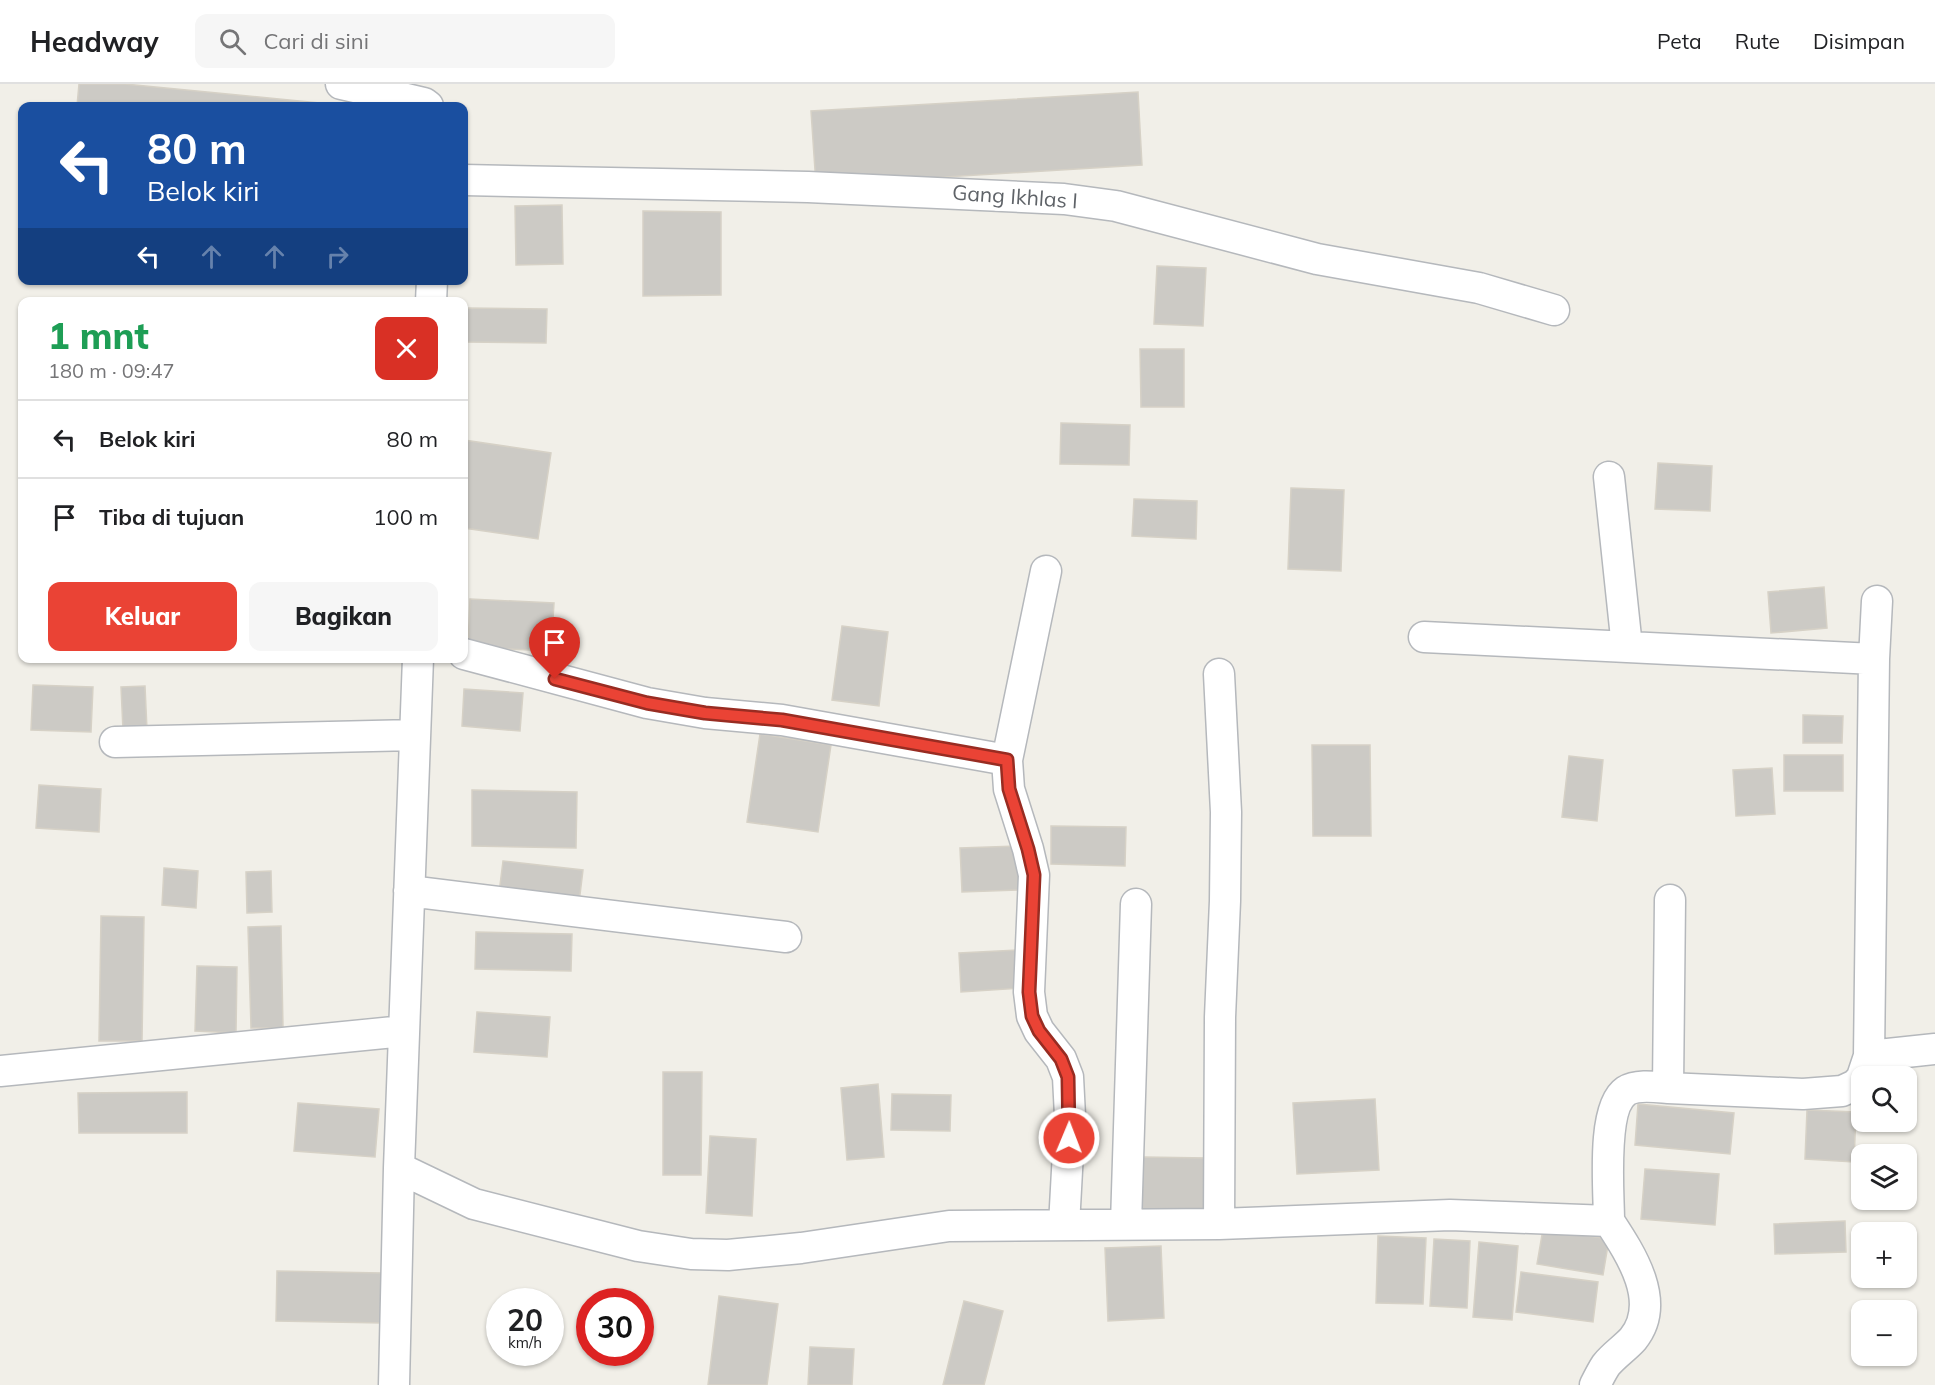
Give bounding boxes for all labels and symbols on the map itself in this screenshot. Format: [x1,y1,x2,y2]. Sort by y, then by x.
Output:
street label: Gang Ikhlas I [951,179,1079,213]
pin [529,617,580,679]
position arrow [1037,1106,1101,1170]
speed limit sign: 30 [576,1288,654,1366]

